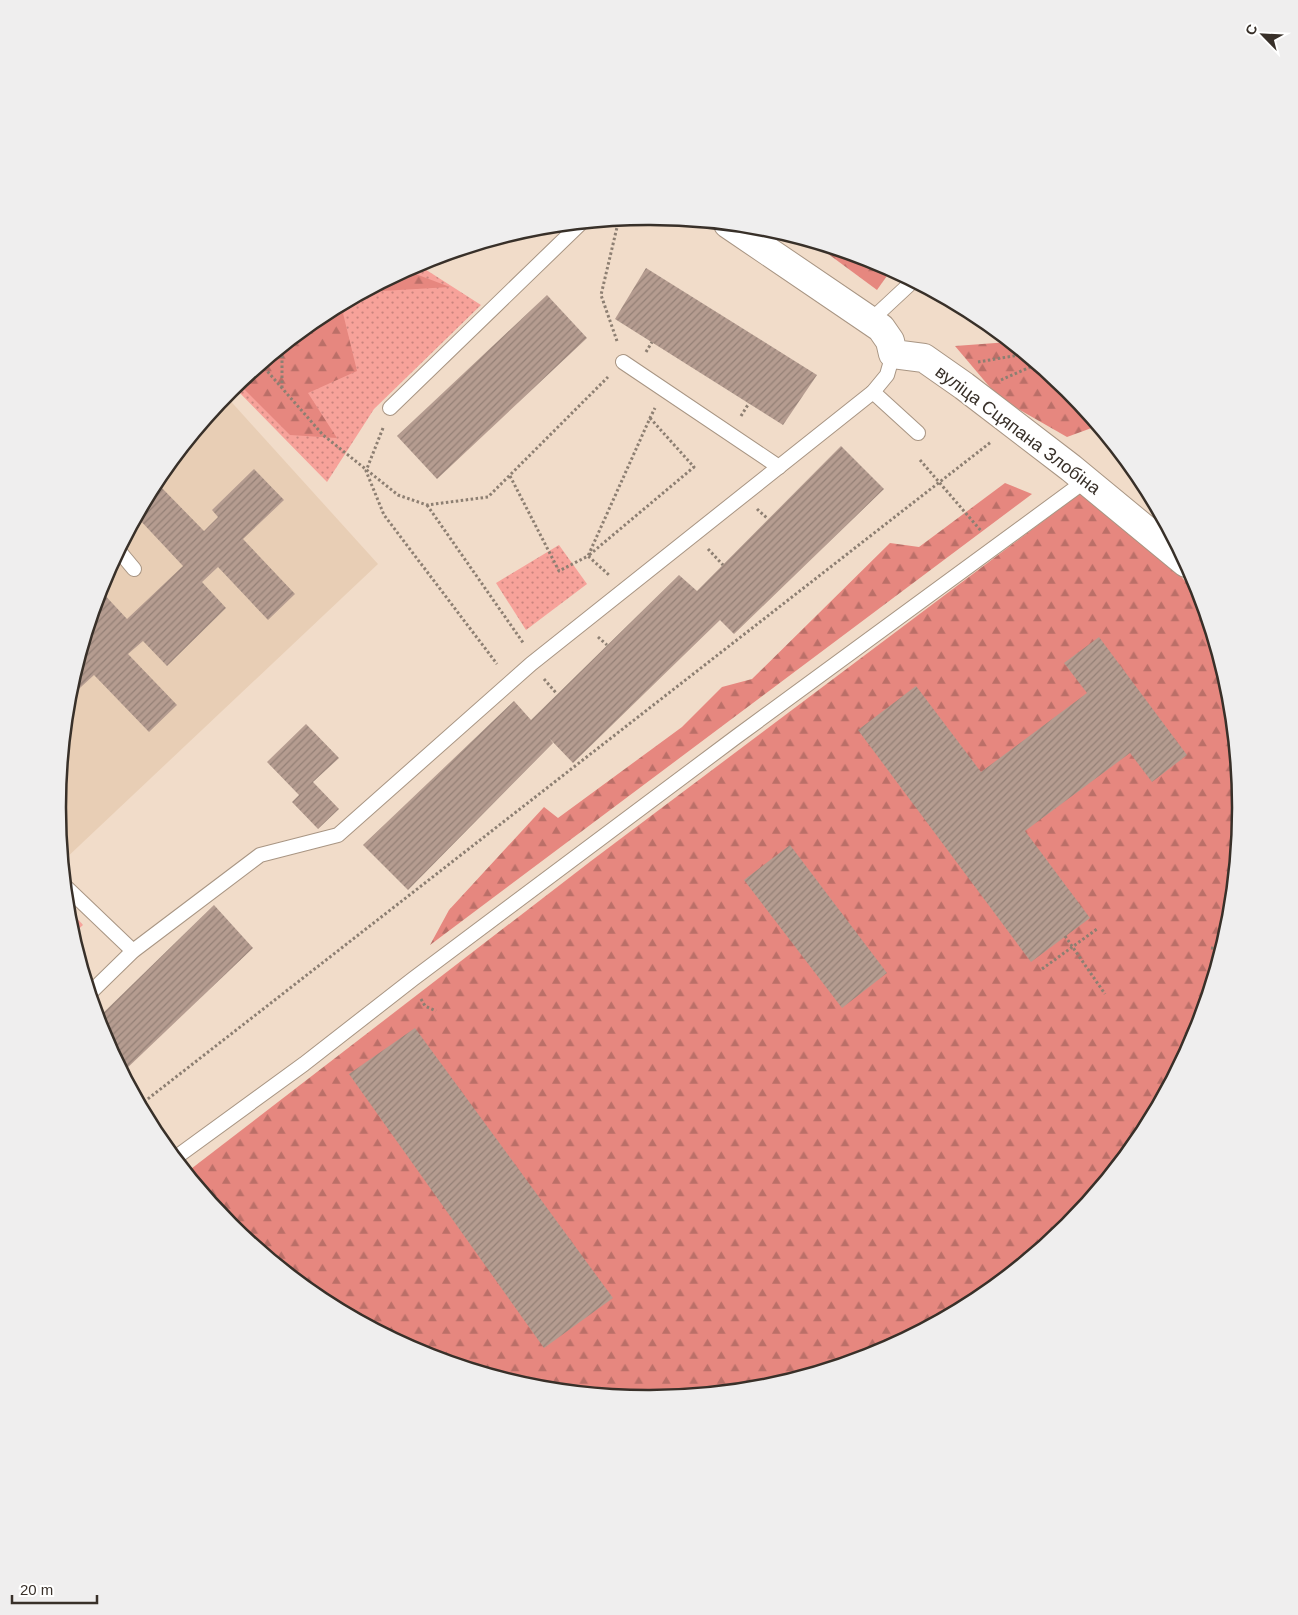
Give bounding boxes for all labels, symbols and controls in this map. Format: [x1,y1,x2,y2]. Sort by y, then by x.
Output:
north arrow [1238,10,1288,60]
text: С [1242,22,1260,38]
street label: вуліца Сцяпана Злобіна [932,361,1105,499]
scale bar [12,1572,98,1604]
text: 20 m [20,1581,53,1598]

